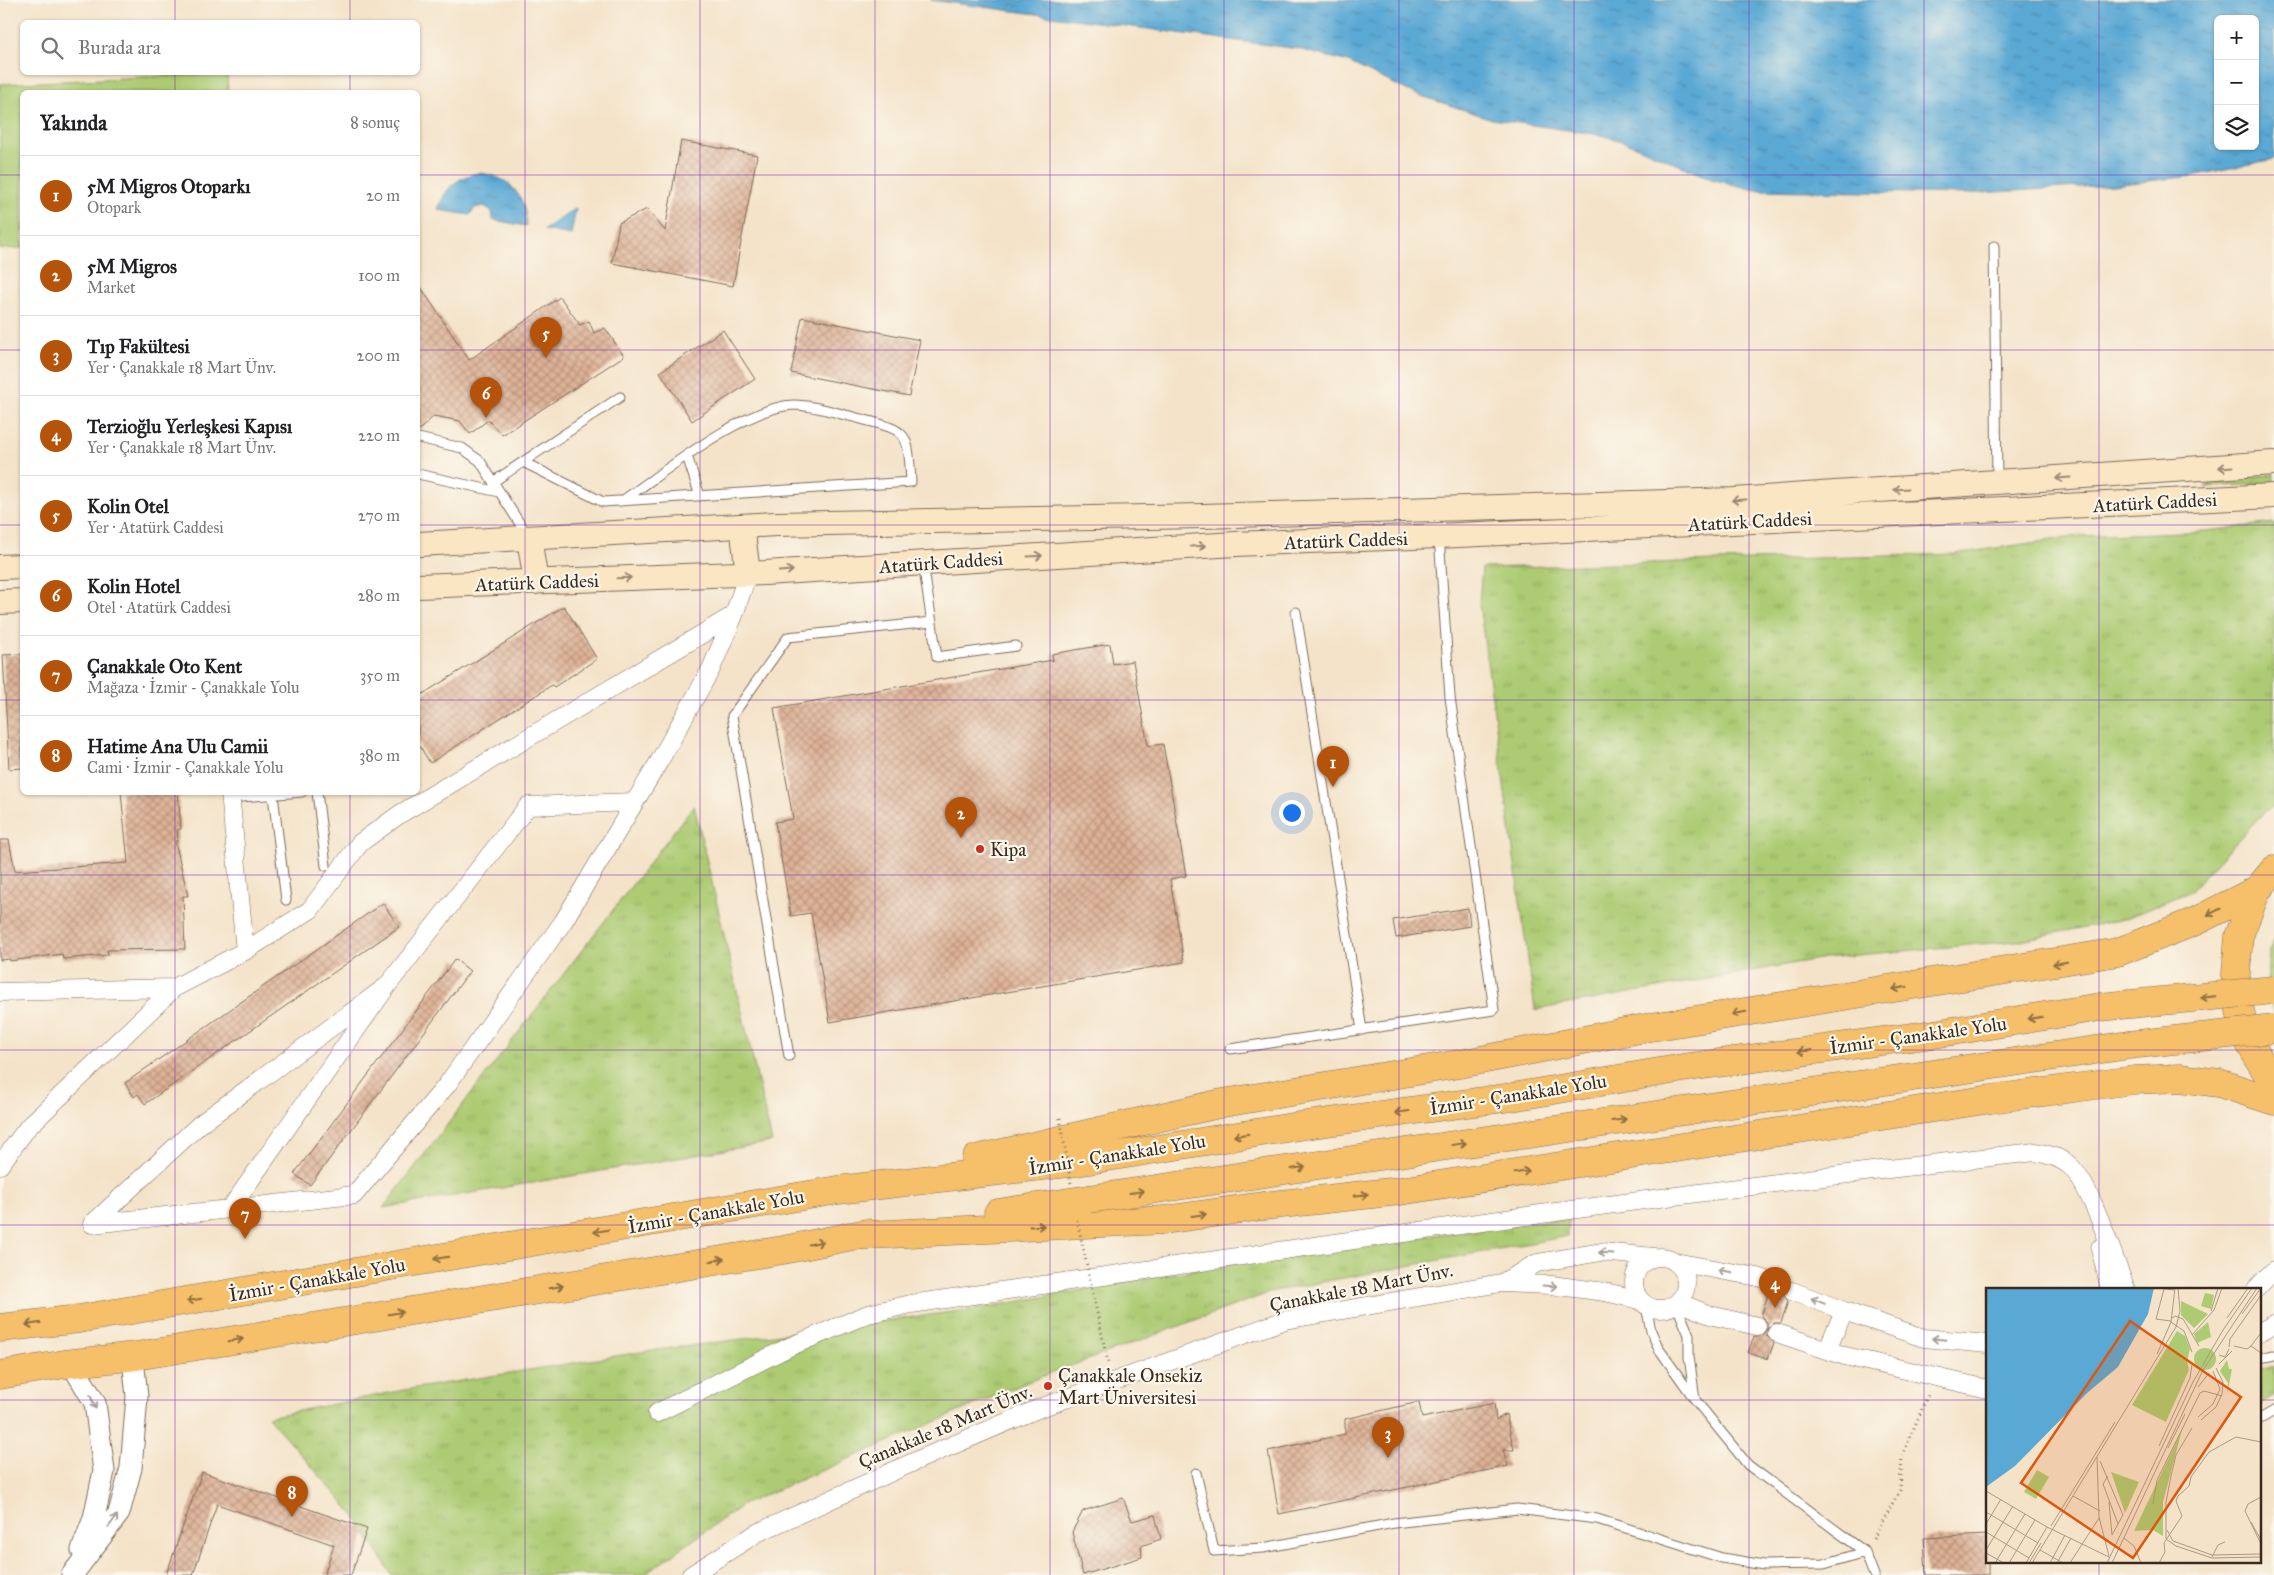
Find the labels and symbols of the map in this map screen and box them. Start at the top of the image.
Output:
pin: 5 [530,317,562,358]
pin: 6 [470,377,502,418]
one-way arrow [2218,463,2234,472]
one-way arrow [2056,473,2072,483]
one-way arrow [1894,484,1910,493]
street label: Atatürk Caddesi [2091,488,2218,517]
one-way arrow [1731,495,1747,504]
street label: Atatürk Caddesi [1686,507,1813,536]
street label: Atatürk Caddesi [1283,527,1408,554]
one-way arrow [1189,541,1205,550]
street label: Atatürk Caddesi [877,547,1004,578]
one-way arrow [1027,551,1043,560]
one-way arrow [778,567,794,576]
street label: Atatürk Caddesi [474,569,599,596]
one-way arrow [615,573,631,583]
pin: 1 [1317,746,1349,787]
pin: 2 [945,797,977,838]
your location [1279,800,1305,826]
place label: Kipa [990,838,1027,861]
marker: Kipa [974,843,986,855]
one-way arrow [2206,907,2221,917]
one-way arrow [2052,958,2068,968]
one-way arrow [1892,983,1908,993]
one-way arrow [2200,992,2216,1002]
one-way arrow [1731,1008,1747,1018]
street label: İzmir - Çanakkale Yolu [1828,1012,2008,1059]
one-way arrow [2027,1013,2043,1023]
one-way arrow [1797,1046,1813,1056]
street label: İzmir - Çanakkale Yolu [1428,1069,1608,1120]
one-way arrow [1394,1107,1410,1117]
one-way arrow [1611,1115,1627,1125]
street label: İzmir - Çanakkale Yolu [1027,1129,1207,1180]
one-way arrow [1233,1131,1249,1141]
one-way arrow [1450,1139,1466,1149]
one-way arrow [1290,1163,1306,1173]
one-way arrow [1513,1166,1529,1176]
street label: İzmir - Çanakkale Yolu [626,1185,806,1238]
one-way arrow [1129,1186,1145,1196]
one-way arrow [1352,1190,1368,1200]
pin: 7 [229,1198,261,1239]
one-way arrow [1191,1210,1207,1220]
one-way arrow [1029,1222,1045,1231]
one-way arrow [593,1226,609,1236]
one-way arrow [807,1237,823,1247]
one-way arrow [1598,1248,1614,1258]
street label: İzmir - Çanakkale Yolu [227,1253,407,1306]
one-way arrow [433,1253,449,1263]
one-way arrow [708,1255,724,1265]
street label: Çanakkale 18 Mart Ünv. [1267,1258,1455,1317]
one-way arrow [1718,1266,1734,1276]
pin: 4 [1759,1267,1791,1308]
one-way arrow [548,1281,564,1291]
one-way arrow [1542,1281,1558,1290]
inset map [1986,1288,2262,1562]
one-way arrow [186,1295,202,1305]
one-way arrow [1811,1296,1826,1305]
one-way arrow [388,1308,404,1318]
one-way arrow [26,1319,42,1329]
one-way arrow [227,1334,243,1344]
one-way arrow [1931,1335,1947,1344]
place label: Çanakkale Onsekiz Mart Üniversitesi [1058,1364,1203,1409]
street label: Çanakkale 18 Mart Ünv. [855,1379,1035,1473]
marker: Çanakkale Onsekiz Mart Üniversitesi [1042,1380,1054,1392]
one-way arrow [89,1394,98,1409]
pin: 3 [1372,1417,1404,1458]
pin: 8 [276,1476,308,1517]
one-way arrow [107,1515,118,1528]

